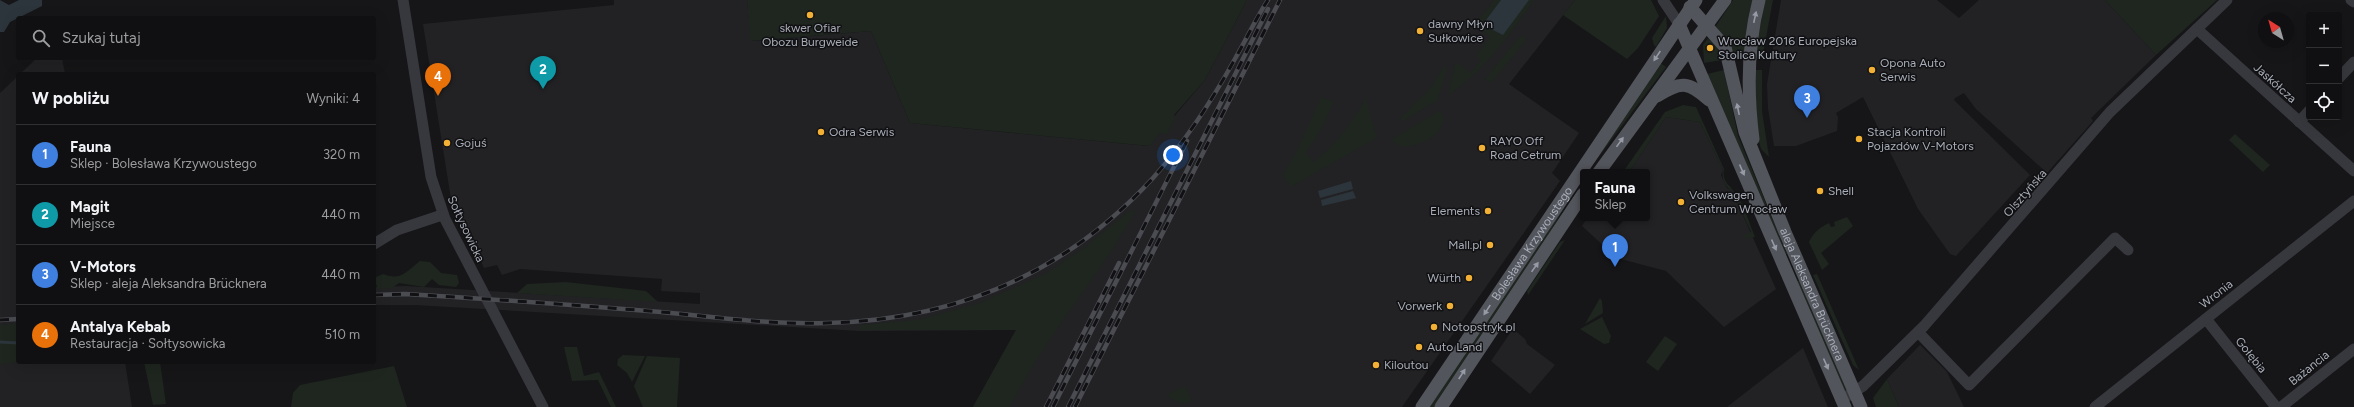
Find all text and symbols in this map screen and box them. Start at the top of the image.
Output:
marker: skwer Ofiar Obozu Burgweide [805,10,815,20]
one-way arrow [1752,11,1758,24]
north arrow [2258,12,2294,48]
map controls [2306,12,2342,120]
button: + [2306,12,2342,48]
search box [16,16,376,60]
place label: dawny Młyn Sułkowice [1428,17,1493,45]
place label: skwer Ofiar Obozu Burgweide [762,21,859,49]
marker: dawny Młyn Sułkowice [1415,26,1425,36]
icon: search [30,27,52,49]
text: Szukaj tutaj [62,29,141,47]
place label: Wrocław 2016 Europejska Stolica Kultury [1718,34,1857,62]
marker: Wrocław 2016 Europejska Stolica Kultury [1705,43,1715,53]
button: − [2306,48,2342,84]
one-way arrow [1653,51,1661,61]
pin: 2 [530,56,556,89]
place label: Opona Auto Serwis [1880,56,1945,84]
street label: Jaskółcza [2251,60,2299,106]
pin: 4 [425,63,451,96]
marker: Opona Auto Serwis [1867,65,1877,75]
button: locate [2306,84,2342,120]
pin: 3 [1794,85,1820,118]
text: W pobliżu [32,88,109,108]
text: Wyniki: 4 [307,91,360,106]
one-way arrow [1734,103,1740,115]
place label: Odra Serwis [829,125,895,139]
place label: Stacja Kontroli Pojazdów V-Motors [1867,125,1974,153]
marker: Odra Serwis [816,127,826,137]
place label: RAYO Off Road Cetrum [1490,134,1561,162]
marker: Stacja Kontroli Pojazdów V-Motors [1854,134,1864,144]
place label: Gojuś [455,136,487,150]
one-way arrow [1616,137,1624,148]
text: Fauna [70,138,111,156]
marker: Gojuś [442,138,452,148]
marker: RAYO Off Road Cetrum [1477,143,1487,153]
your location [1163,145,1183,165]
text: 1 [42,147,48,162]
text: 320 m [323,147,360,162]
text: Sklep · Bolesława Krzywoustego [70,156,257,171]
one-way arrow [1739,165,1745,177]
street label: Olsztyńska [2001,166,2049,220]
popup [1580,169,1650,221]
text: Fauna [1594,179,1636,197]
street label: Bolesława Krzywoustego [1489,184,1575,303]
place label: Shell [1828,184,1854,198]
marker: Shell [1815,186,1825,196]
place label: Volkswagen Centrum Wrocław [1689,188,1788,216]
street label: Sołtysowicka [445,194,487,264]
text: Sklep [1594,197,1626,212]
marker: Volkswagen Centrum Wrocław [1676,197,1686,207]
text: Magit [70,198,110,216]
place label: Elements [1430,204,1480,218]
marker: Elements [1483,206,1493,216]
text: 2 [41,207,49,222]
text: 440 m [321,207,360,222]
text: Miejsce [70,216,115,231]
street label: aleja Aleksandra Brücknera [1777,226,1847,363]
pin: 1 [1602,234,1628,267]
place label: Mall.pl [1448,238,1482,252]
marker: Mall.pl [1485,240,1495,250]
one-way arrow [1772,240,1778,252]
text: V-Motors [70,258,136,276]
one-way arrow [1531,262,1539,272]
text: 3 [41,267,49,282]
text: 440 m [321,267,360,282]
place label: Würth [1428,271,1461,285]
marker: Würth [1464,273,1474,283]
text: Sklep · aleja Aleksandra Brücknera [70,276,267,291]
street label: Wronia [2197,277,2235,311]
place label: Vorwerk [1397,299,1442,313]
marker: Vorwerk [1445,301,1455,311]
one-way arrow [1483,305,1491,315]
text: Antalya Kebab [70,318,171,336]
place label: Notopstryk.pl [1442,320,1515,334]
marker: Notopstryk.pl [1429,322,1439,332]
text: 4 [41,327,49,342]
text: 510 m [325,327,360,342]
street label: Gołębia [2232,334,2270,376]
text: Restauracja · Sołtysowicka [70,336,225,351]
place label: Auto Land [1427,340,1482,354]
marker: Auto Land [1414,342,1424,352]
street label: Bażancia [2286,348,2332,388]
place label: Kiloutou [1384,358,1429,372]
one-way arrow [1823,359,1829,370]
marker: Kiloutou [1371,360,1381,370]
one-way arrow [1458,369,1466,380]

